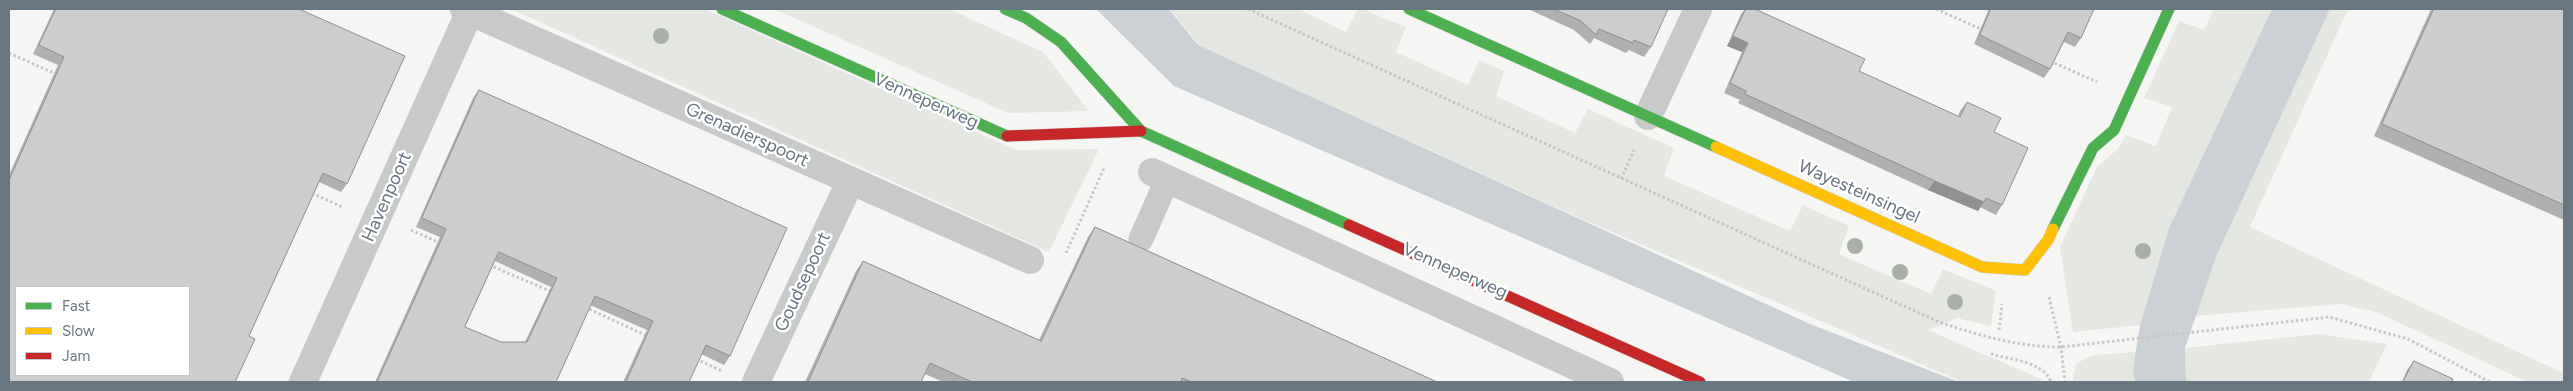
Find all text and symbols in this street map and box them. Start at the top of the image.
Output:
street label: Venneperweg [870,68,982,134]
street label: Grenadierspoort [682,98,812,172]
street label: Havenpoort [358,149,416,245]
street label: Wayesteinsingel [1795,156,1923,228]
street label: Goudsepoort [771,229,835,335]
street label: Venneperweg [1399,238,1511,304]
legend [15,286,190,376]
text: Fast [62,297,90,315]
text: Slow [62,322,95,340]
text: Jam [62,347,90,365]

